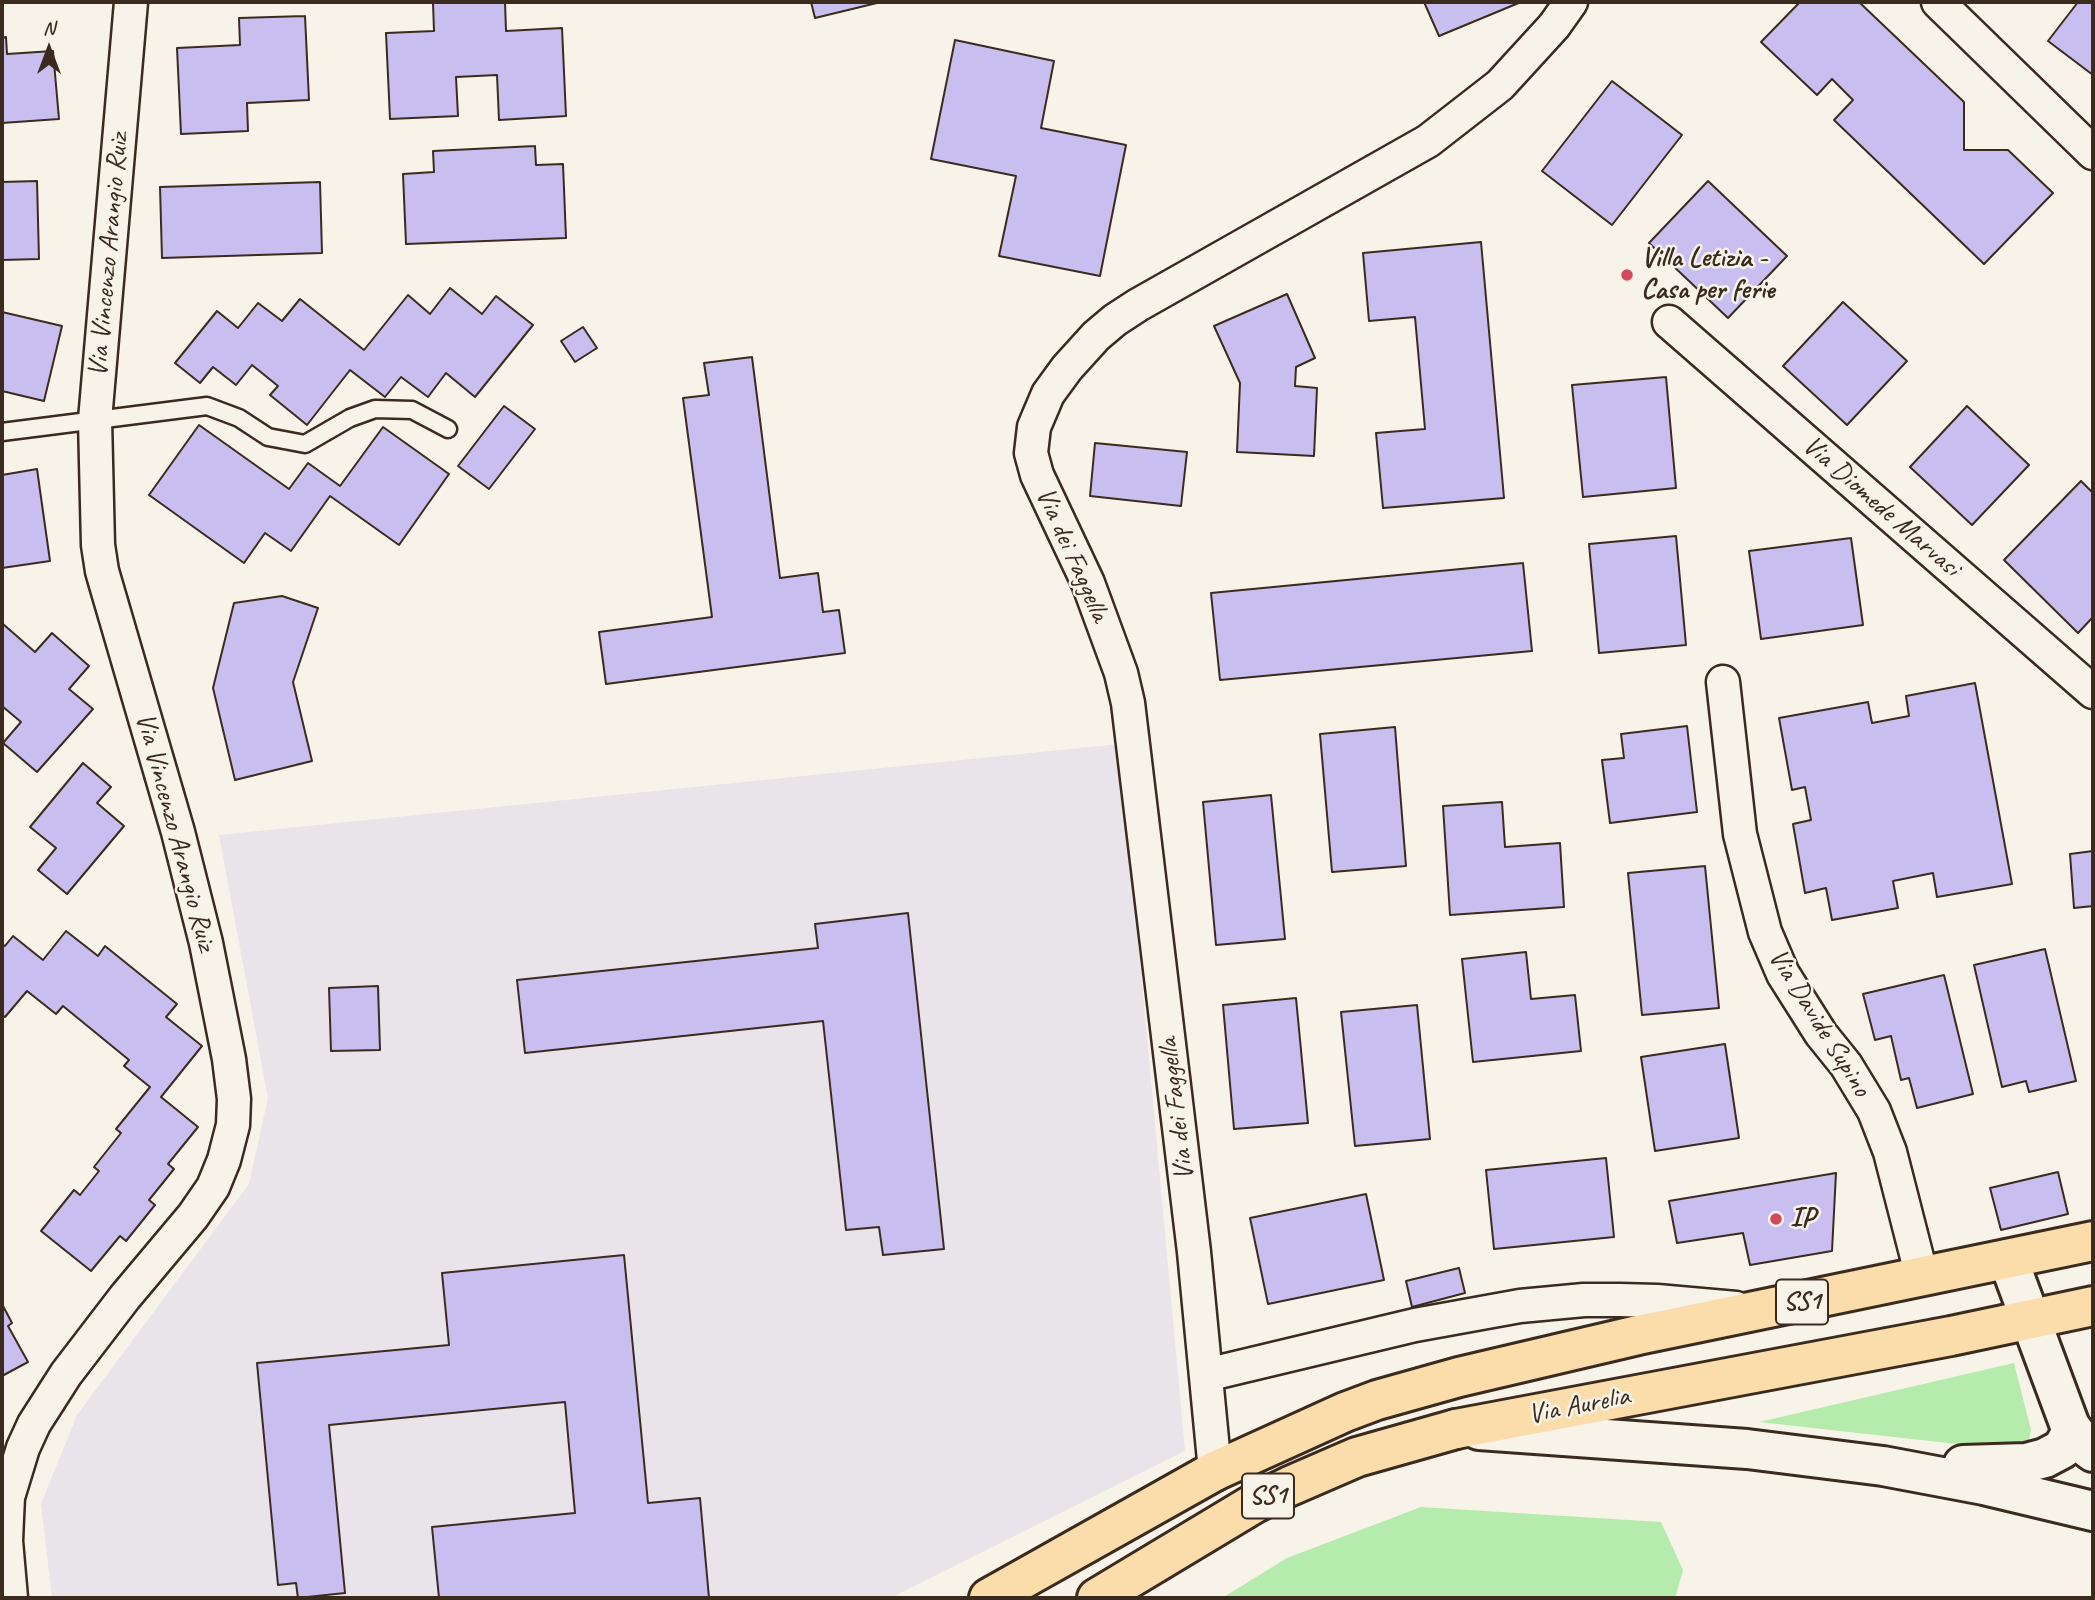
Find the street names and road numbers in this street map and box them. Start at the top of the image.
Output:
street label: Via Vincenzo Arangio Ruiz [82,132,136,378]
street label: Via Diomede Marvasi [1795,429,1967,585]
street label: Via dei Faggella [1028,483,1116,627]
street label: Via Vincenzo Arangio Ruiz [127,710,223,954]
street label: Via Davide Supino [1760,943,1878,1103]
street label: Via dei Faggella [1152,1036,1202,1182]
road number: SS1 [1776,1280,1828,1324]
street label: Via Aurelia [1525,1380,1633,1432]
road number: SS1 [1242,1474,1294,1518]

